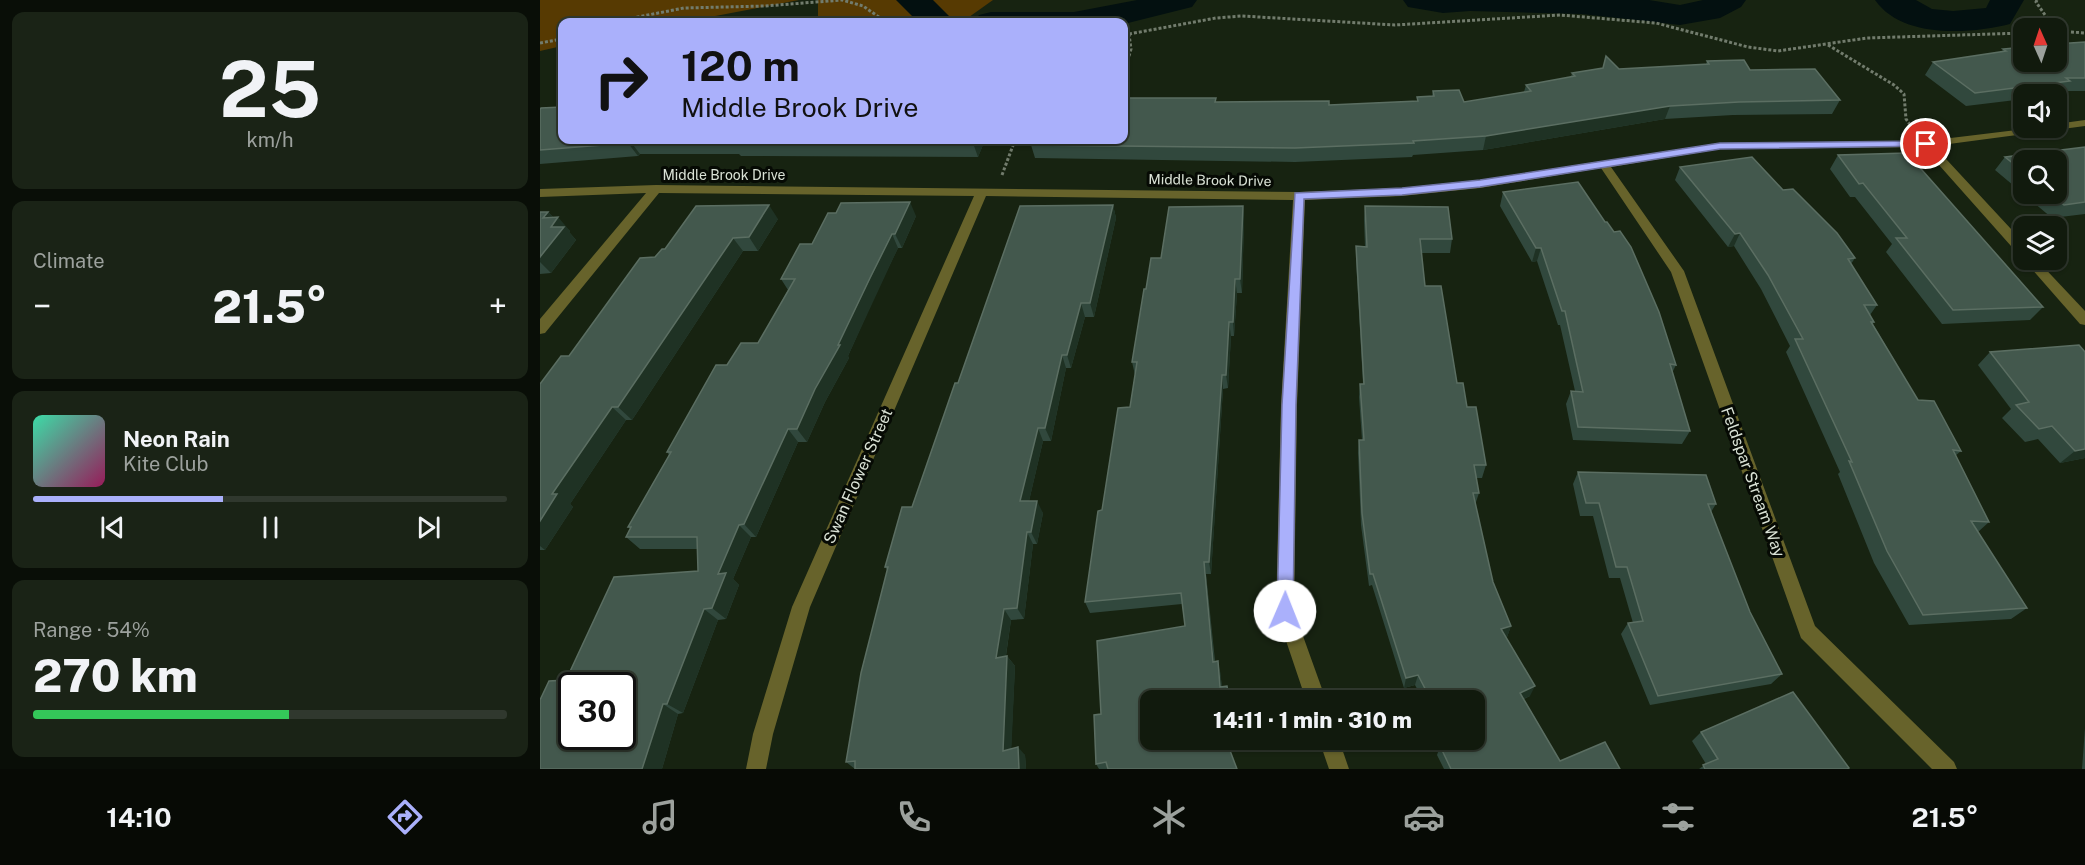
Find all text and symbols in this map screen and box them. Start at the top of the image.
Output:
north arrow [2013,18,2067,72]
map controls [2013,18,2067,270]
text: 120 m [681,41,800,90]
icon: right [582,42,660,120]
text: 25 [219,43,321,135]
button: sound [2013,84,2067,138]
text: Middle Brook Drive [681,91,918,123]
pin [1900,118,1951,169]
icon: arrive [1909,127,1942,160]
text: km/h [246,128,294,152]
button: search [2013,150,2067,204]
street label: Middle Brook Drive [662,167,786,183]
street label: Middle Brook Drive [1148,171,1272,189]
button: layers [2013,216,2067,270]
text: Climate [33,249,105,273]
text: 21.5° [213,280,327,333]
text: − [33,287,51,325]
text: + [489,287,507,325]
street label: Feldspar Stream Way [1717,404,1789,560]
street label: Swan Flower Street [820,405,896,547]
text: Neon Rain [123,426,230,452]
text: Kite Club [123,452,208,476]
icon: previous [96,511,129,544]
icon: pause [254,511,287,544]
icon: next [412,511,445,544]
position arrow [1253,579,1317,643]
text: Range · 54% [33,618,150,642]
text: 270 km [33,649,198,702]
speed limit sign: 30 [558,672,636,750]
text: 14:11 · 1 min · 310 m [1213,707,1412,733]
icon: directions [384,796,426,838]
icon: music [639,796,681,838]
icon: phone [893,796,935,838]
icon: climate [1148,796,1190,838]
icon: car [1403,796,1445,838]
icon: filters [1657,796,1699,838]
text: 14:10 [106,801,172,833]
text: 21.5° [1912,801,1979,833]

